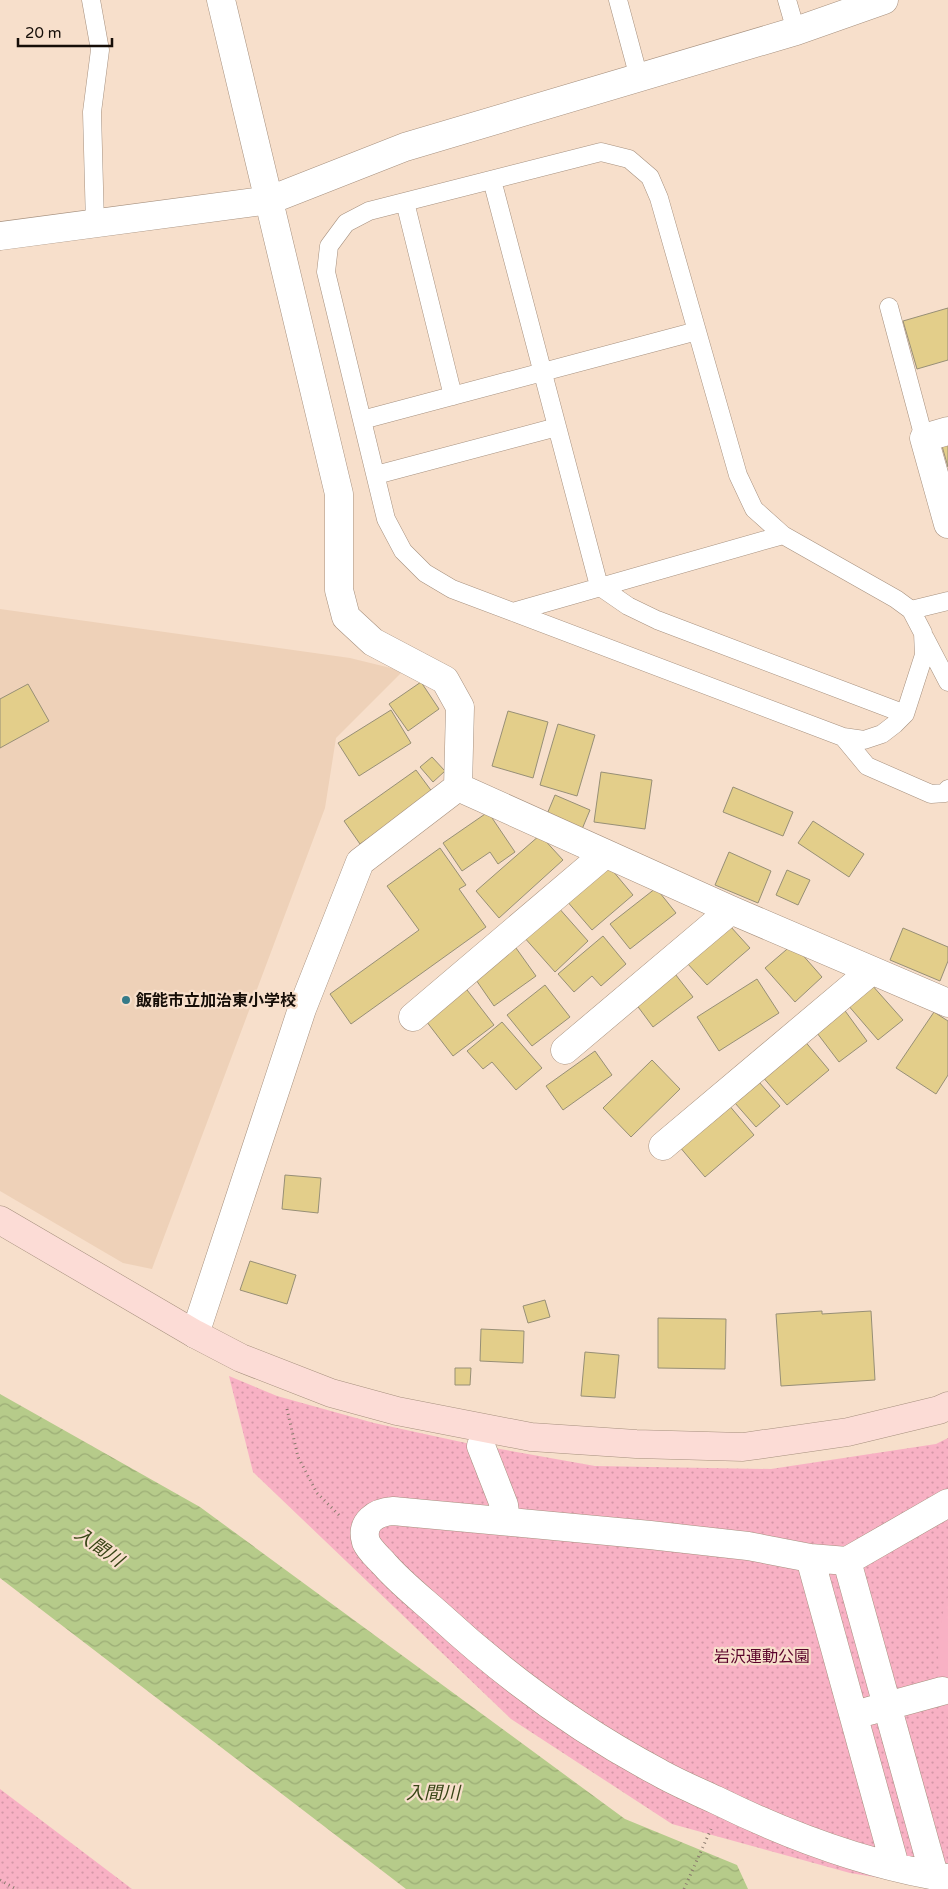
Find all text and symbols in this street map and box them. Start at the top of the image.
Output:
scale bar [18,15,111,47]
text: 20 m [25,24,62,42]
place label: 飯能市立加治東小学校 [135,991,296,1011]
marker: 飯能市立加治東小学校 [120,994,132,1006]
water label: 入間川 [71,1523,129,1573]
park label: 岩沢運動公園 [714,1647,810,1667]
water label: 入間川 [406,1782,462,1804]

